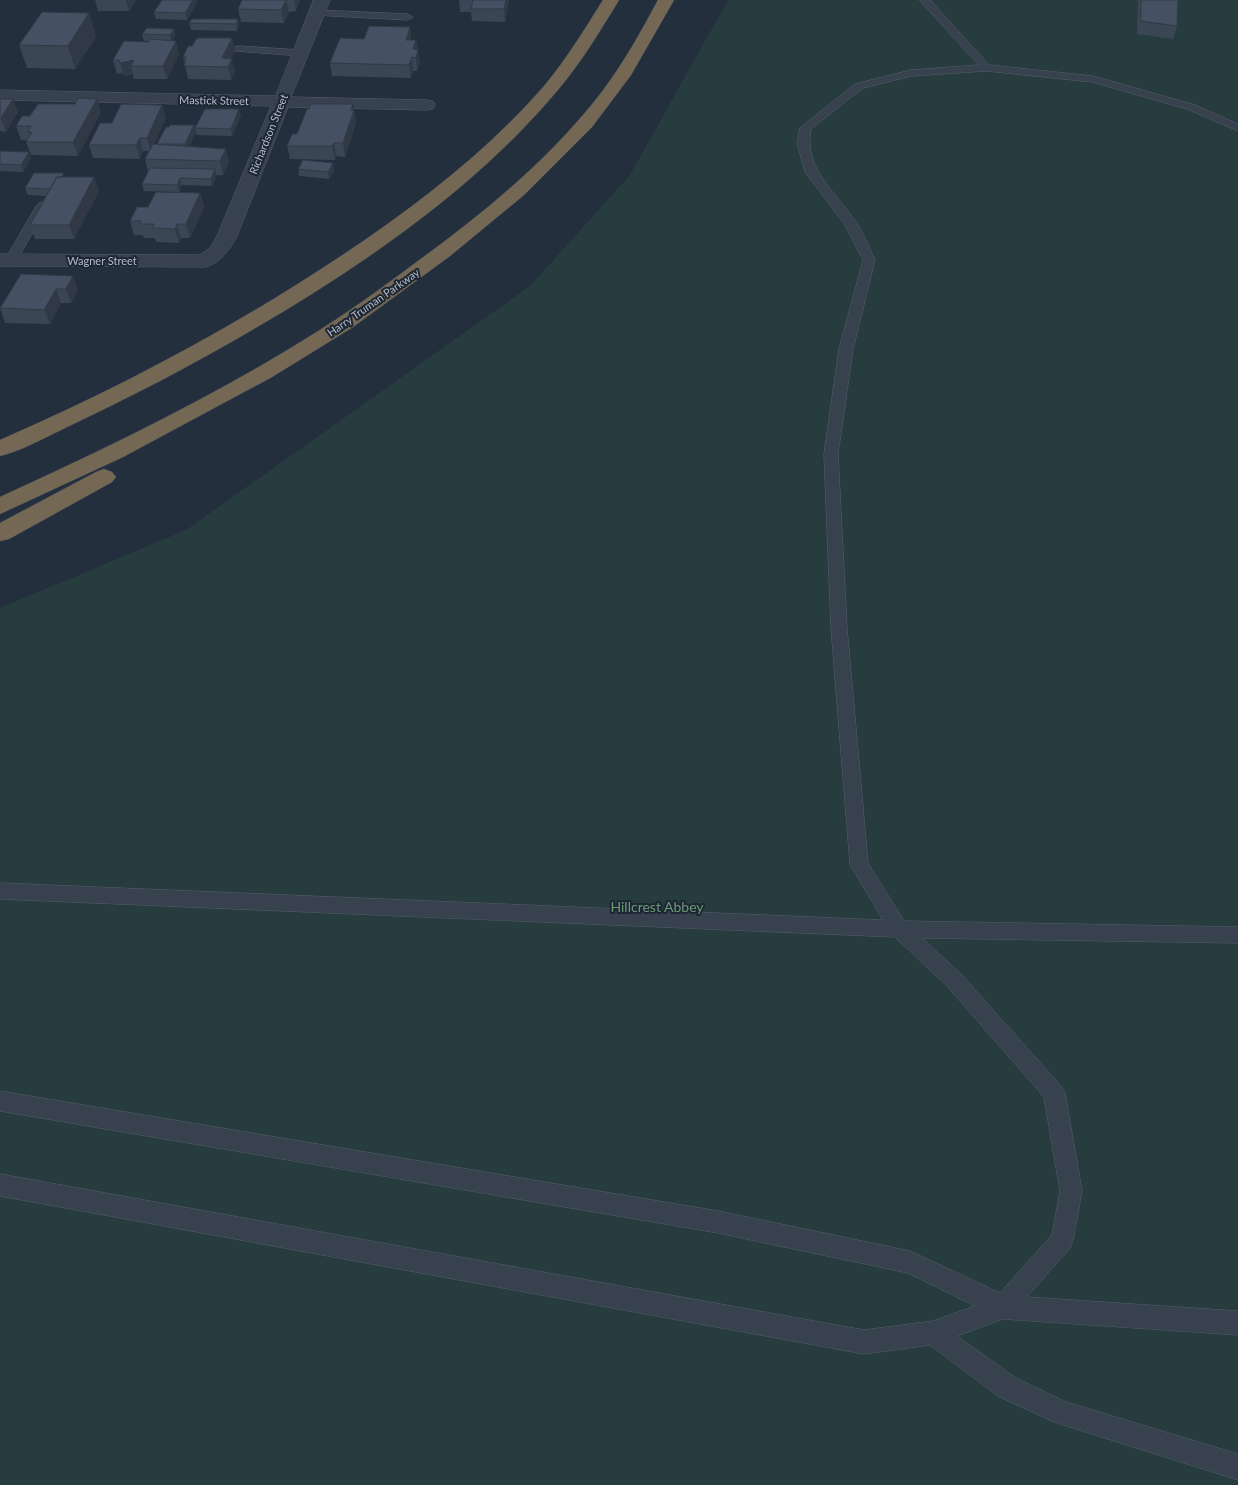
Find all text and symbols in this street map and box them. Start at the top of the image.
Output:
street label: Richardson Street [246,92,290,176]
street label: Mastick Street [179,93,249,107]
street label: Wagner Street [67,254,137,267]
street label: Harry Truman Parkway [324,265,422,339]
park label: Hillcrest Abbey [610,898,704,915]

